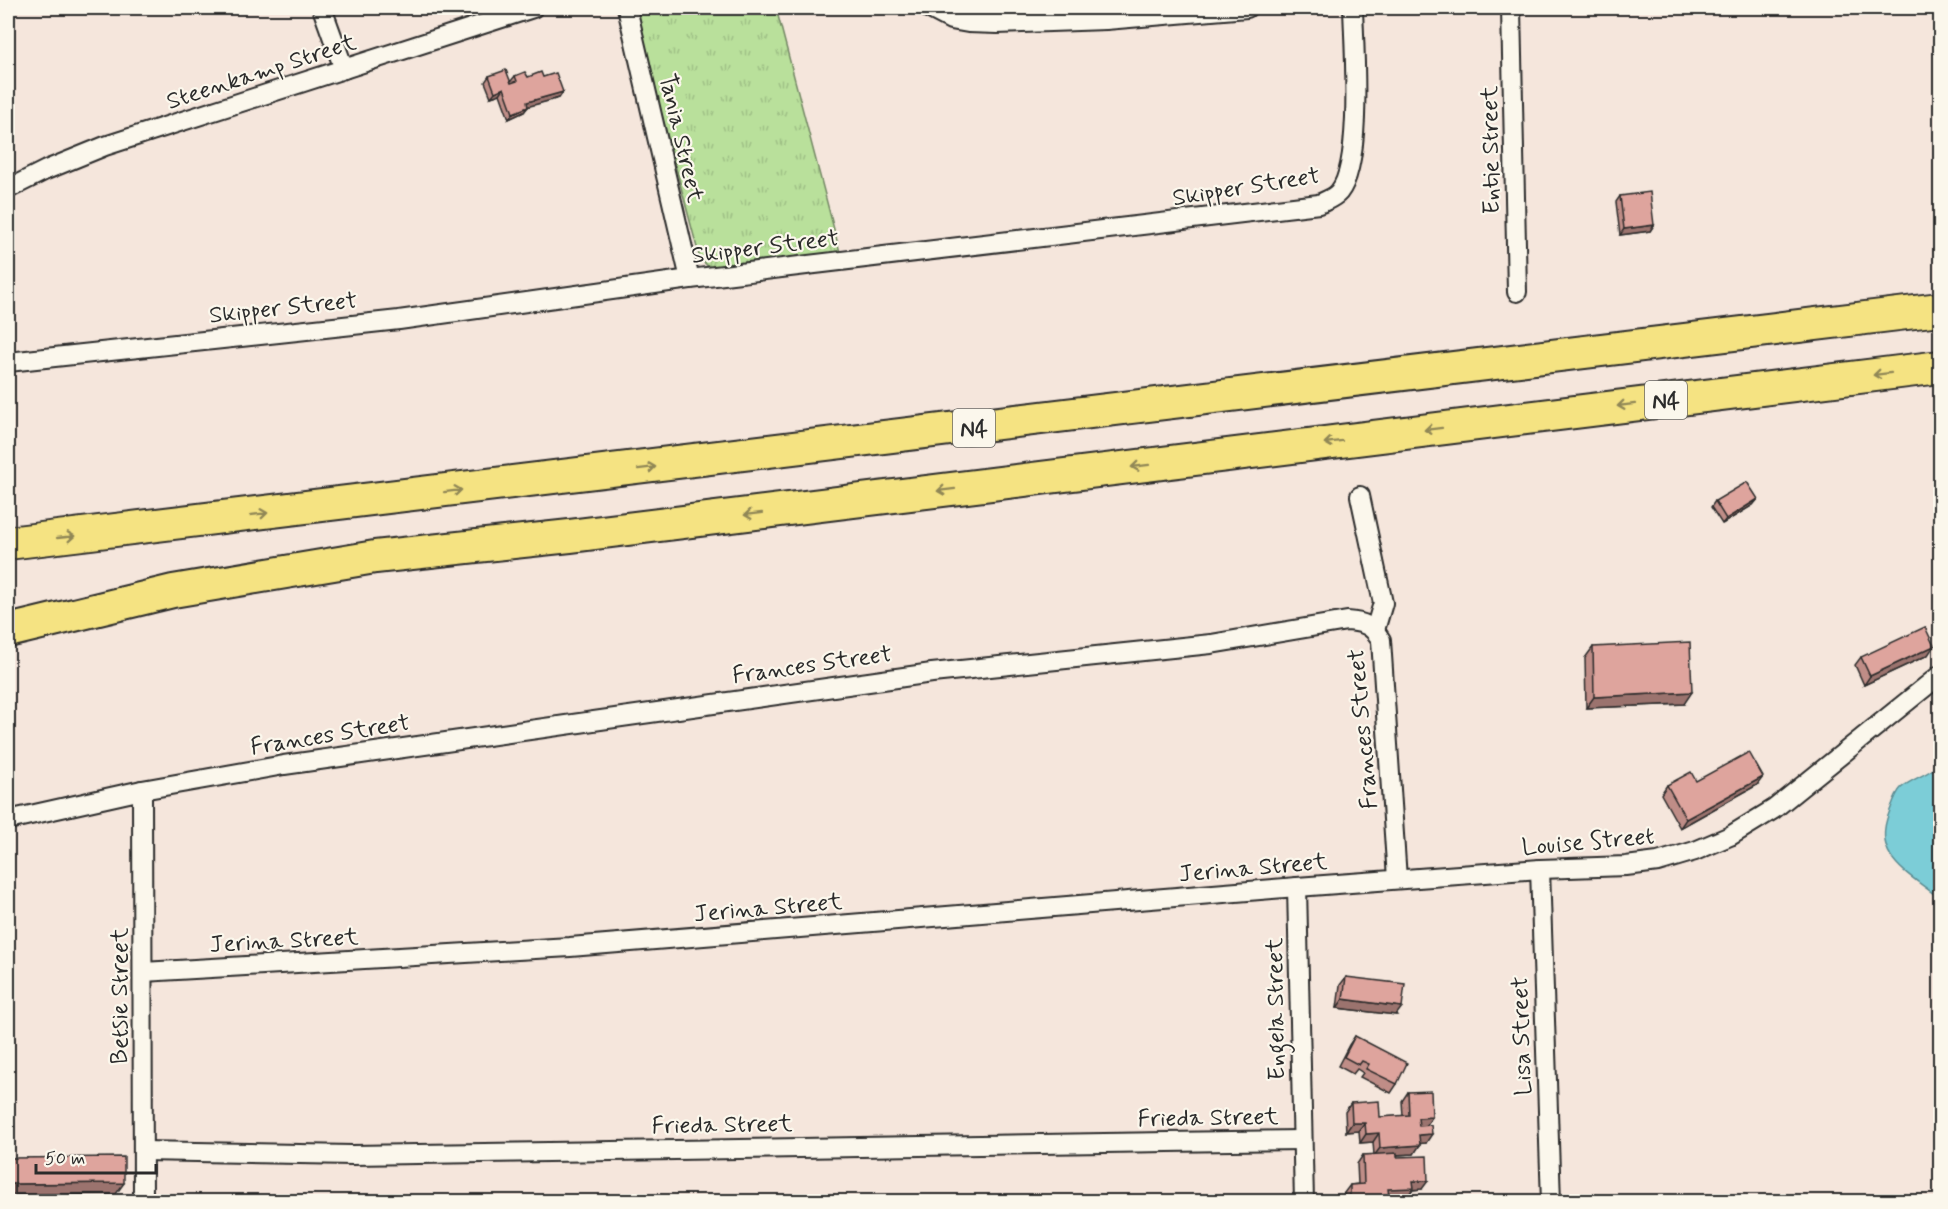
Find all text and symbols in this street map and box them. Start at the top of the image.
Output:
street label: Steenkamp Street [163,27,360,118]
street label: Tania Street [651,71,710,206]
street label: Entie Street [1475,85,1508,215]
street label: Skipper Street [1170,161,1322,214]
street label: Skipper Street [690,223,841,272]
street label: Skipper Street [208,285,359,332]
one-way arrow [1873,368,1893,379]
road number: N4 [1645,381,1687,419]
one-way arrow [1617,400,1637,411]
road number: N4 [953,409,995,447]
one-way arrow [1423,424,1443,435]
one-way arrow [1324,436,1344,447]
one-way arrow [1130,460,1150,471]
one-way arrow [636,462,656,473]
one-way arrow [937,484,957,495]
one-way arrow [442,485,462,496]
one-way arrow [249,508,269,519]
one-way arrow [743,508,763,519]
one-way arrow [55,531,75,542]
street label: Frances Street [730,639,894,692]
street label: Frances Street [1341,647,1386,810]
street label: Frances Street [248,708,412,763]
street label: Louise Street [1521,821,1656,864]
street label: Jerina Street [1178,847,1329,890]
street label: Jerina Street [693,887,844,930]
street label: Jerina Street [209,922,359,961]
street label: Betsie Street [105,928,136,1064]
street label: Engela Street [1260,937,1296,1081]
street label: Lisa Street [1505,976,1540,1096]
street label: Frieda Street [1137,1102,1279,1135]
street label: Frieda Street [651,1109,793,1142]
scale bar [36,1137,156,1175]
text: 50 m [45,1147,85,1171]

